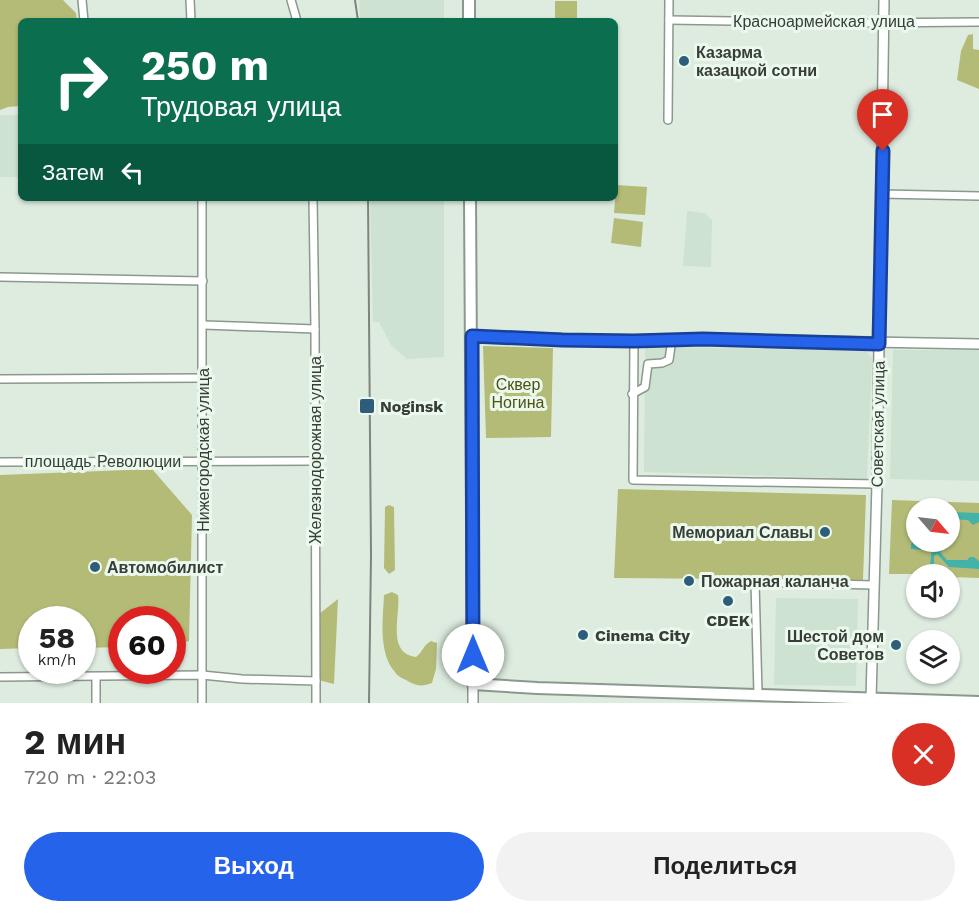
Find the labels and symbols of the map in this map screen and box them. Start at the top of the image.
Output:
street label: Красноармейская улица [733,12,915,31]
place label: Казарма казацкой сотни [696,43,817,80]
marker: Казарма казацкой сотни [677,54,691,68]
pin [857,89,908,151]
street label: Железнодорожная улица [306,356,325,544]
street label: Советская улица [867,360,889,487]
street label: Нижегородская улица [194,368,213,532]
park label: Сквер Ногина [492,375,545,412]
marker: Noginsk [358,397,376,415]
place label: Noginsk [380,397,443,416]
street label: площадь Революции [25,452,181,471]
north arrow [906,498,960,552]
place label: Мемориал Славы [672,523,813,542]
marker: Мемориал Славы [818,525,832,539]
place label: Автомобилист [107,558,223,577]
marker: Автомобилист [88,560,102,574]
place label: Пожарная каланча [701,572,849,591]
marker: Пожарная каланча [682,574,696,588]
marker: CDEK [721,594,735,608]
speed limit sign: 60 [108,606,186,684]
place label: CDEK [706,611,750,630]
position arrow [441,623,505,687]
place label: Cinema City [595,626,691,645]
place label: Шестой дом Советов [787,627,884,664]
marker: Cinema City [576,628,590,642]
marker: Шестой дом Советов [889,638,903,652]

